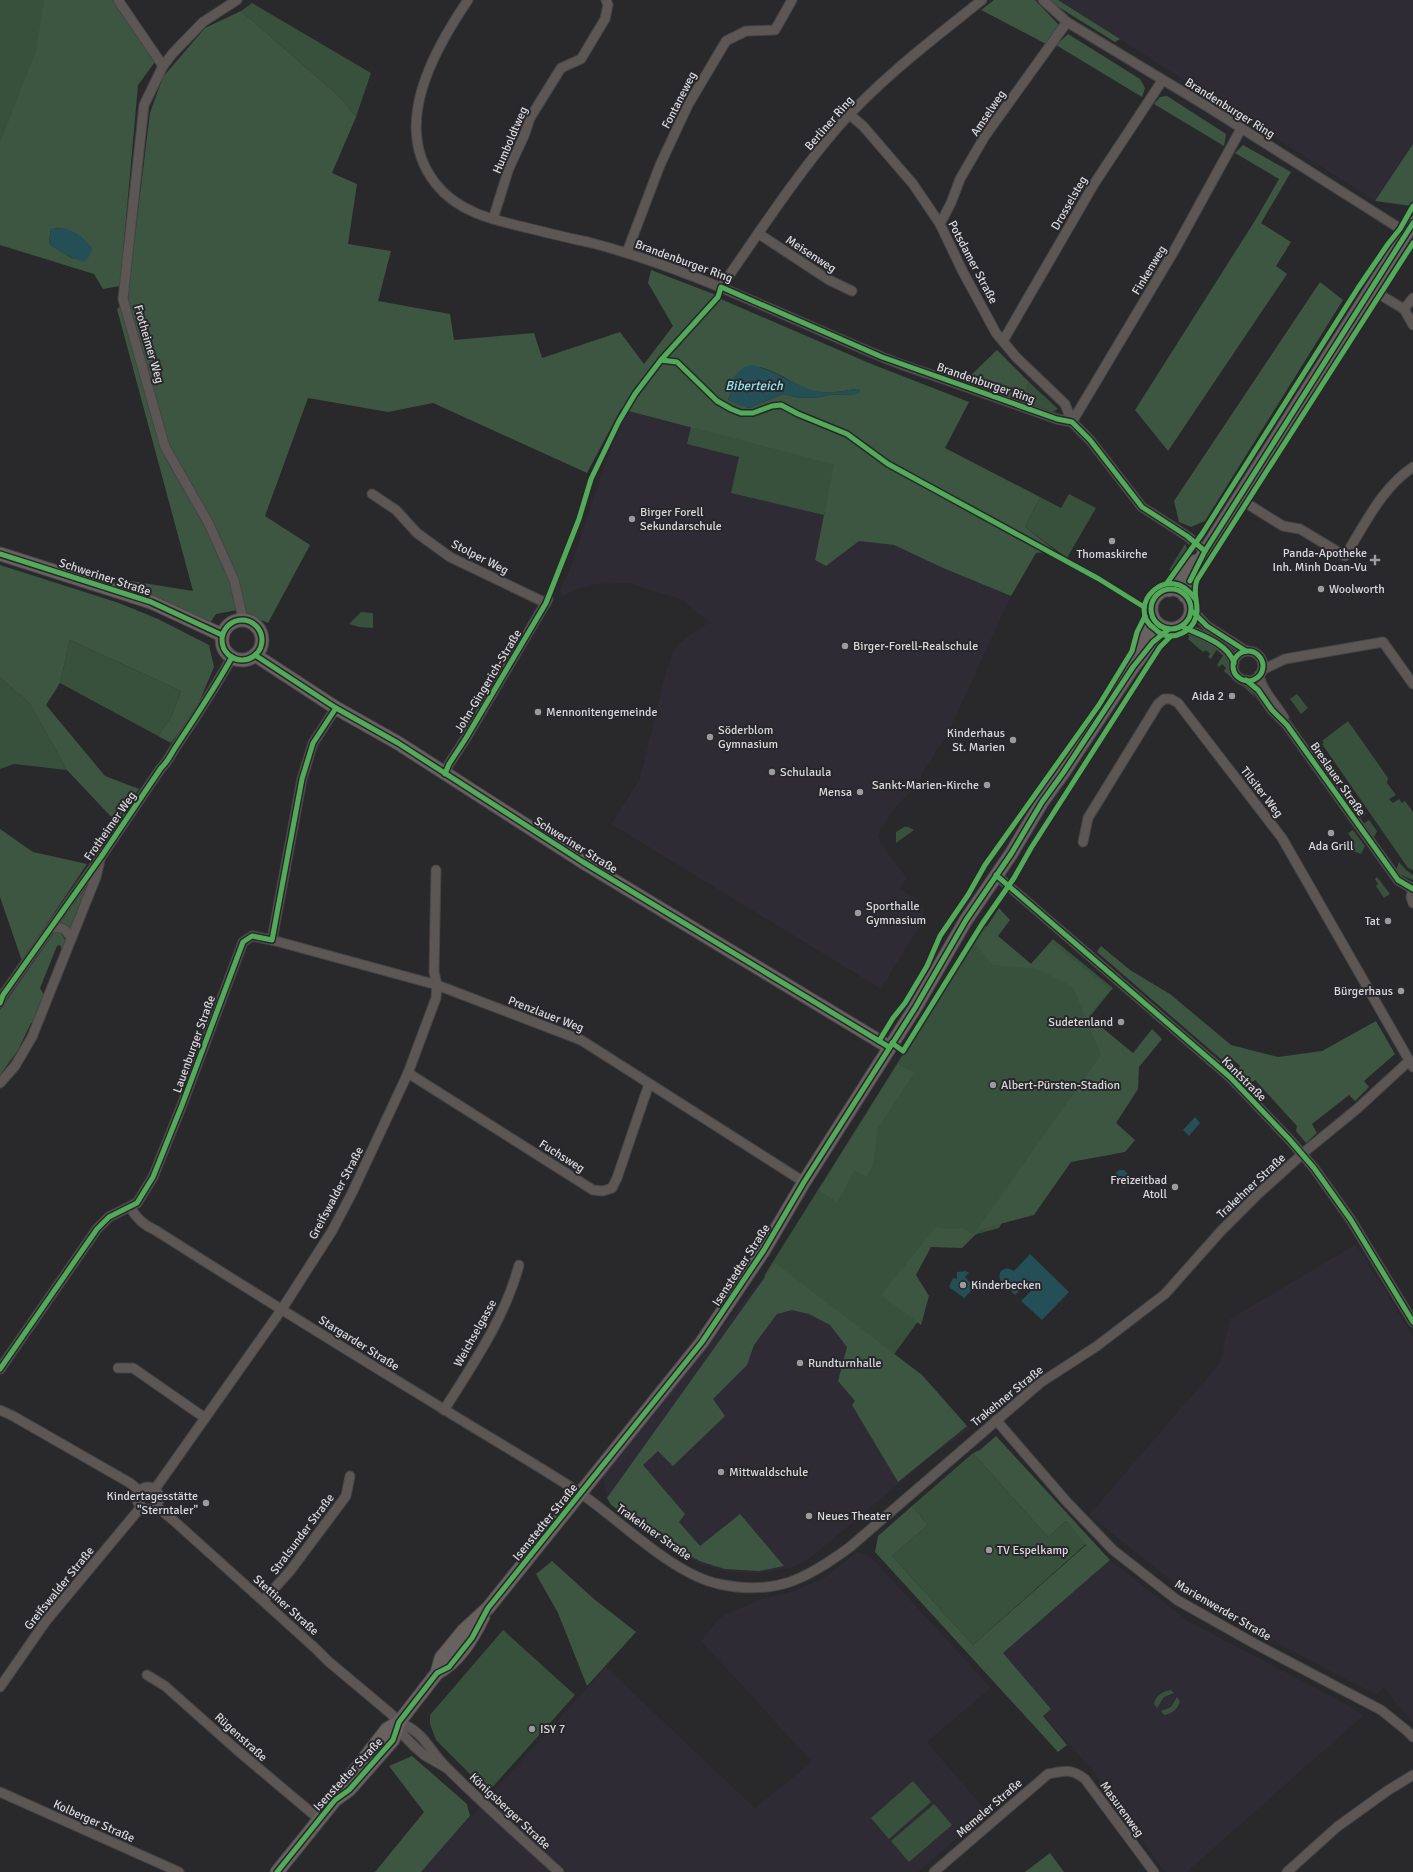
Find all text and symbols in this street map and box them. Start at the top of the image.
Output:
street label: Fontaneweg [659,69,700,131]
street label: Brandenburger Ring [1182,75,1277,142]
street label: Amselweg [968,87,1009,139]
street label: Berliner Ring [802,93,857,154]
street label: Humboldtweg [490,104,531,176]
street label: Drosselsteg [1048,174,1091,233]
street label: Potsdamer Straße [944,218,1001,306]
street label: Meisenweg [783,232,839,276]
street label: Brandenburger Ring [633,237,735,286]
street label: Finkenweg [1129,243,1170,298]
street label: Frotheimer Weg [130,303,167,385]
street label: Brandenburger Ring [935,360,1037,407]
water label: Biberteich [725,378,784,394]
place label: Birger Forell Sekundarschule [640,505,722,534]
marker: Birger Forell Sekundarschule [627,514,637,524]
marker: Thomaskirche [1107,536,1117,546]
street label: Stolper Weg [449,537,511,578]
place label: Panda-Apotheke Inh. Minh Doan-Vu [1272,546,1367,575]
place label: Thomaskirche [1076,547,1148,562]
marker: Panda-Apotheke Inh. Minh Doan-Vu [1370,555,1380,565]
street label: Schweriner Straße [57,556,153,599]
place label: Woolworth [1329,582,1385,597]
marker: Woolworth [1316,584,1326,594]
street label: John-Gingerich-Straße [452,627,525,736]
place label: Birger-Forell-Realschule [853,639,978,654]
marker: Birger-Forell-Realschule [840,641,850,651]
place label: Aida 2 [1192,689,1224,704]
marker: Aida 2 [1227,691,1237,701]
place label: Mennonitengemeinde [546,705,658,720]
marker: Mennonitengemeinde [533,707,543,717]
place label: Söderblom Gymnasium [718,723,778,752]
place label: Kinderhaus St. Marien [947,726,1005,755]
marker: Söderblom Gymnasium [705,732,715,742]
marker: Kinderhaus St. Marien [1008,735,1018,745]
street label: Breslauer Straße [1307,740,1369,819]
street label: Tilsiter Weg [1237,764,1286,821]
place label: Schulaula [780,765,831,780]
marker: Schulaula [767,767,777,777]
place label: Sankt-Marien-Kirche [872,778,979,793]
marker: Sankt-Marien-Kirche [982,780,992,790]
place label: Mensa [818,785,852,800]
marker: Mensa [855,787,865,797]
street label: Frotheimer Weg [81,789,140,864]
street label: Schweriner Straße [531,814,620,877]
marker: Ada Grill [1326,828,1336,838]
place label: Ada Grill [1309,839,1354,854]
place label: Sporthalle Gymnasium [866,899,926,928]
marker: Sporthalle Gymnasium [853,908,863,918]
place label: Tat [1365,914,1380,929]
marker: Tat [1383,916,1393,926]
place label: Bürgerhaus [1334,984,1393,999]
marker: Bürgerhaus [1396,986,1406,996]
street label: Lauenburger Straße [170,993,219,1095]
street label: Prenzlauer Weg [506,993,586,1036]
place label: Sudetenland [1048,1015,1113,1030]
marker: Sudetenland [1116,1017,1126,1027]
street label: Kantstraße [1218,1054,1269,1105]
place label: Albert-Pürsten-Stadion [1001,1078,1120,1093]
marker: Albert-Pürsten-Stadion [988,1080,998,1090]
street label: Fuchsweg [536,1137,587,1176]
street label: Greifswalder Straße [306,1144,367,1242]
street label: Trakehner Straße [1214,1151,1289,1222]
place label: Freizeitbad Atoll [1110,1173,1167,1202]
marker: Freizeitbad Atoll [1170,1182,1180,1192]
street label: Isenstedter Straße [709,1221,774,1309]
place label: Kinderbecken [971,1278,1041,1293]
marker: Kinderbecken [958,1280,968,1290]
street label: Weichselgasse [451,1297,500,1370]
street label: Stargarder Straße [316,1313,402,1374]
place label: Rundturnhalle [808,1356,882,1371]
marker: Rundturnhalle [795,1358,805,1368]
street label: Trakehner Straße [968,1363,1046,1430]
place label: Mittwaldschule [729,1465,808,1480]
marker: Mittwaldschule [716,1467,726,1477]
street label: Isenstedter Straße [510,1481,581,1564]
place label: Kindertagesstätte "Sterntaler" [106,1489,198,1518]
street label: Stralsunder Straße [267,1491,338,1578]
marker: Kindertagesstätte "Sterntaler" [201,1498,211,1508]
street label: Trakehner Straße [613,1501,694,1564]
place label: Neues Theater [817,1509,891,1524]
marker: Neues Theater [804,1511,814,1521]
place label: TV Espelkamp [997,1543,1068,1558]
street label: Greifswalder Straße [21,1544,98,1633]
marker: TV Espelkamp [984,1545,994,1555]
street label: Stettiner Straße [250,1572,322,1639]
street label: Marienwerder Straße [1172,1577,1274,1644]
street label: Rügenstraße [211,1710,270,1765]
place label: ISY 7 [540,1722,565,1737]
marker: ISY 7 [527,1724,537,1734]
street label: Isenstedter Straße [310,1734,386,1814]
street label: Königsberger Straße [466,1770,553,1853]
street label: Memeler Straße [953,1776,1025,1841]
street label: Masurenweg [1096,1779,1147,1840]
street label: Kolberger Straße [51,1797,137,1846]

